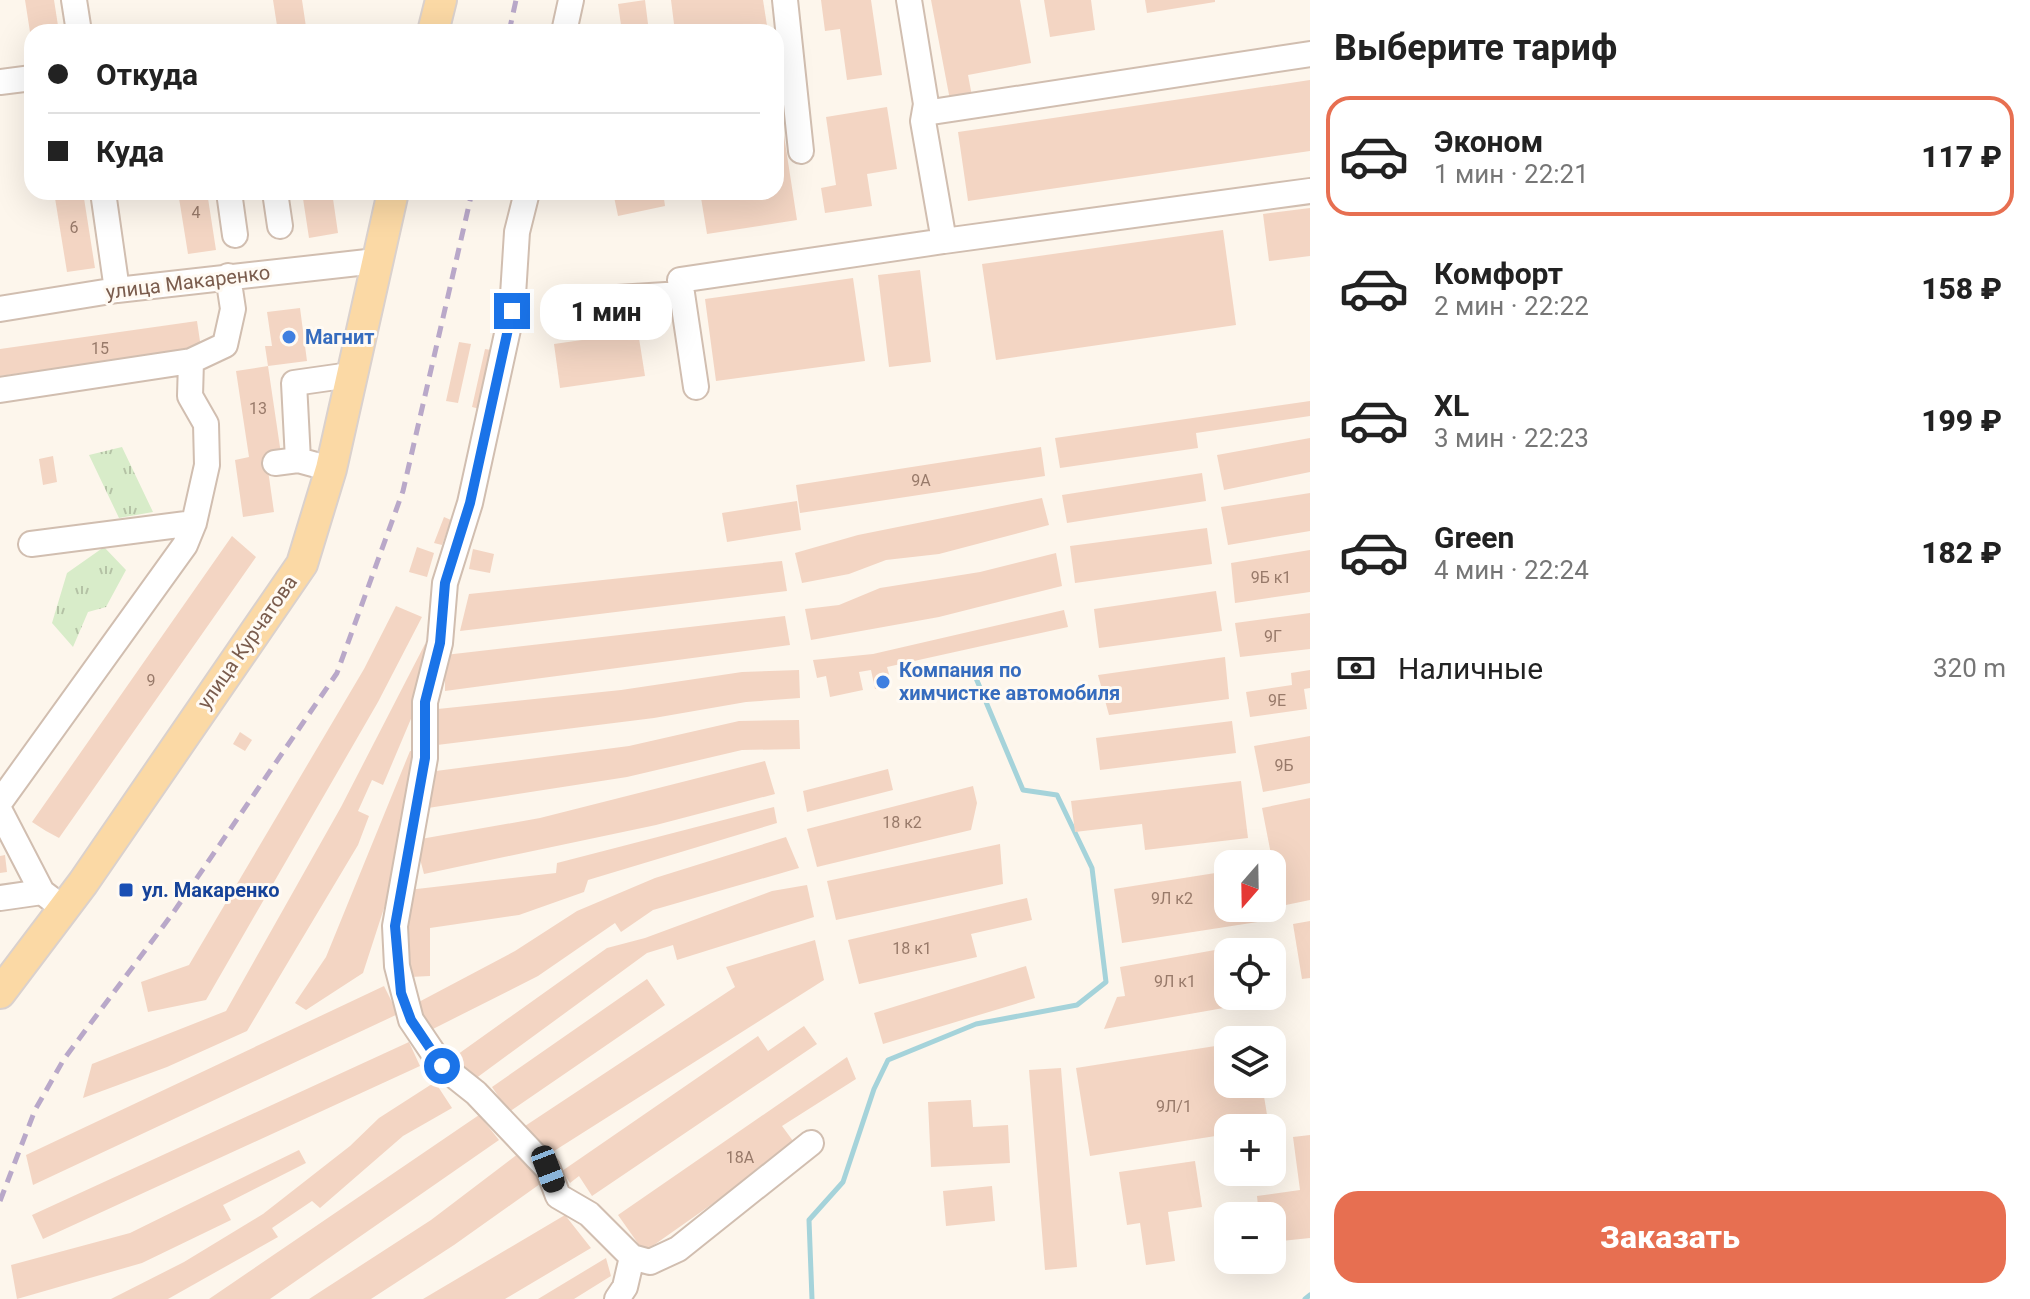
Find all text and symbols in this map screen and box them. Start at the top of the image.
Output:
text: Выберите тариф [1334,27,1617,69]
text: Откуда [96,57,198,92]
icon: car [1338,120,1410,192]
text: Эконом [1434,124,1543,159]
text: Куда [96,134,164,169]
text: 117 ₽ [1921,139,2002,174]
text: 1 мин · 22:21 [1434,159,1589,189]
house number: 4 [192,203,201,222]
house number: 6 [70,218,79,237]
icon: car [1338,252,1410,324]
text: Комфорт [1434,256,1563,291]
street label: улица Макаренко [105,260,271,304]
text: 158 ₽ [1921,271,2002,306]
callout: 1 мин [540,283,672,339]
text: 2 мин · 22:22 [1434,291,1589,321]
route end [494,293,530,329]
text: 1 мин [571,297,641,327]
place label: Магнит [305,325,374,349]
marker: Магнит [280,328,298,346]
house number: 15 [91,339,109,358]
icon: car [1338,384,1410,456]
text: XL [1434,388,1469,423]
house number: 13 [249,399,267,418]
text: 199 ₽ [1921,403,2002,438]
text: 3 мин · 22:23 [1434,423,1589,453]
house number: 9А [911,471,931,490]
icon: car [1338,516,1410,588]
text: Green [1434,520,1514,555]
text: 182 ₽ [1921,535,2002,570]
text: 4 мин · 22:24 [1434,555,1589,585]
house number: 9Б к1 [1251,568,1291,587]
street label: улица Курчатова [192,571,302,713]
house number: 9Г [1264,627,1282,646]
icon: cash [1334,646,1378,690]
text: Наличные [1398,651,1543,686]
text: 320 m [1933,653,2006,683]
place label: Компания по химчистке автомобиля [899,658,1120,705]
house number: 9 [147,671,156,690]
marker: Компания по химчистке автомобиля [874,673,892,691]
house number: 9Е [1268,691,1286,710]
house number: 9Б [1274,756,1294,775]
house number: 18 к2 [882,813,922,832]
north arrow [1214,850,1286,922]
map controls [1214,850,1286,1274]
place label: ул. Макаренко [142,878,279,902]
marker: ул. Макаренко [117,881,135,899]
house number: 9Л к2 [1151,889,1193,908]
button: locate [1214,938,1286,1010]
house number: 18 к1 [892,939,932,958]
house number: 9Л к1 [1154,972,1196,991]
button: layers [1214,1026,1286,1098]
route start [424,1048,460,1084]
house number: 9Л/1 [1156,1097,1192,1116]
button: + [1214,1114,1286,1186]
car [528,1142,568,1196]
house number: 18А [726,1148,755,1167]
button: Заказать [1334,1191,2006,1283]
button: − [1214,1202,1286,1274]

